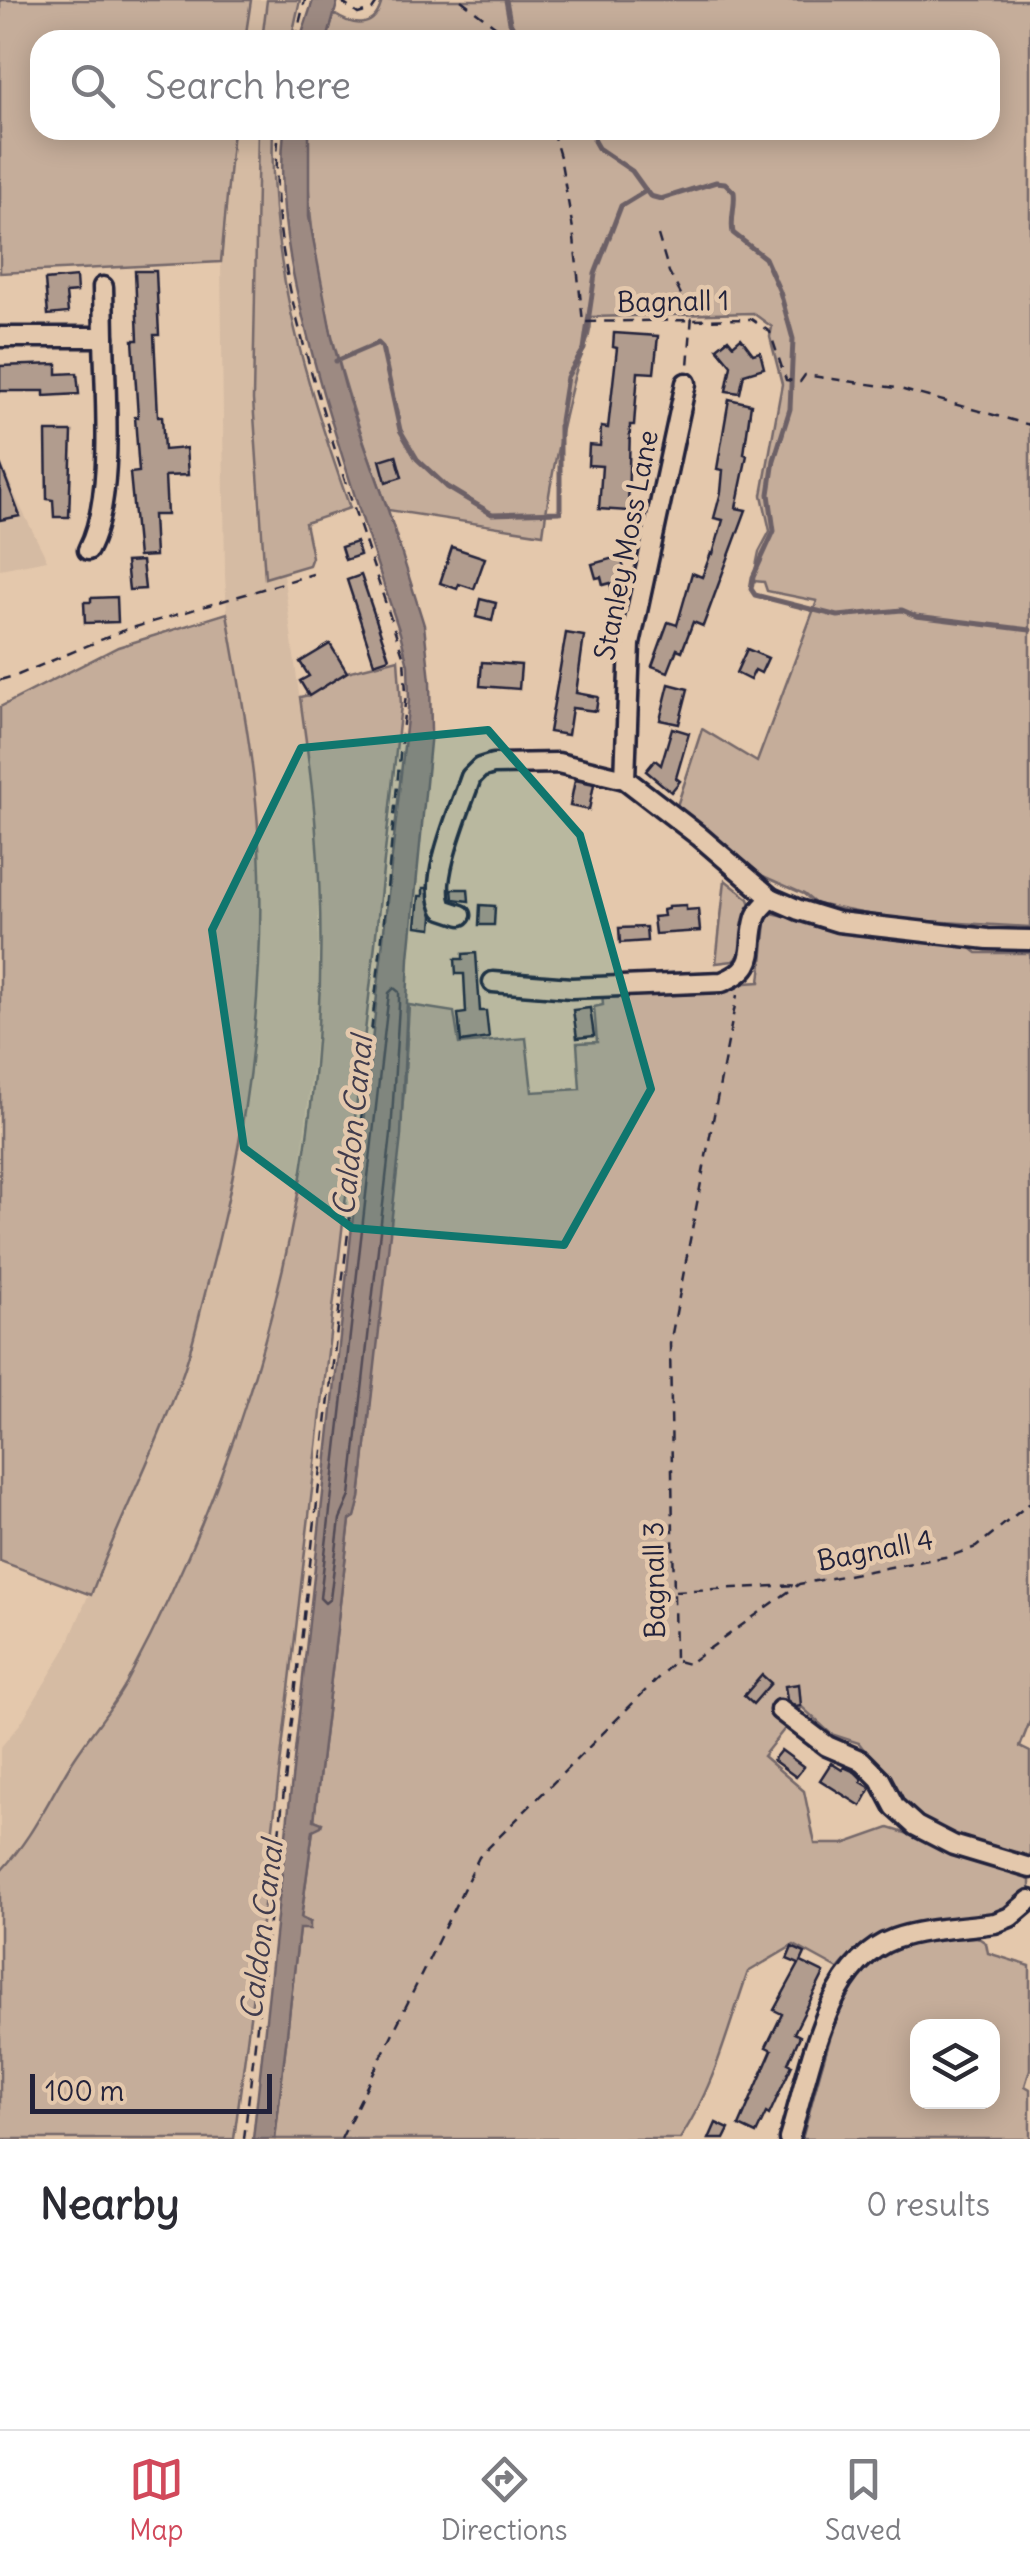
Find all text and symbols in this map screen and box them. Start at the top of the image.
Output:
search box [30,30,1000,140]
icon: search [65,58,120,113]
text: Search here [145,62,351,109]
street label: Bagnall 1 [617,282,729,320]
street label: Stanley Moss Lane [586,427,666,663]
water label: Caldon Canal [324,1030,381,1217]
street label: Bagnall 3 [635,1521,673,1639]
street label: Bagnall 4 [814,1521,936,1579]
water label: Caldon Canal [231,1834,291,2022]
map controls [910,2019,1000,2109]
button: layers [910,2019,1000,2109]
scale bar [30,2069,272,2114]
text: 100 m [45,2073,124,2109]
text: Nearby [40,2178,179,2230]
text: 0 results [866,2184,990,2225]
tab: Map [129,2452,184,2548]
tab: Directions [441,2452,567,2548]
tab: Saved [825,2452,901,2548]

